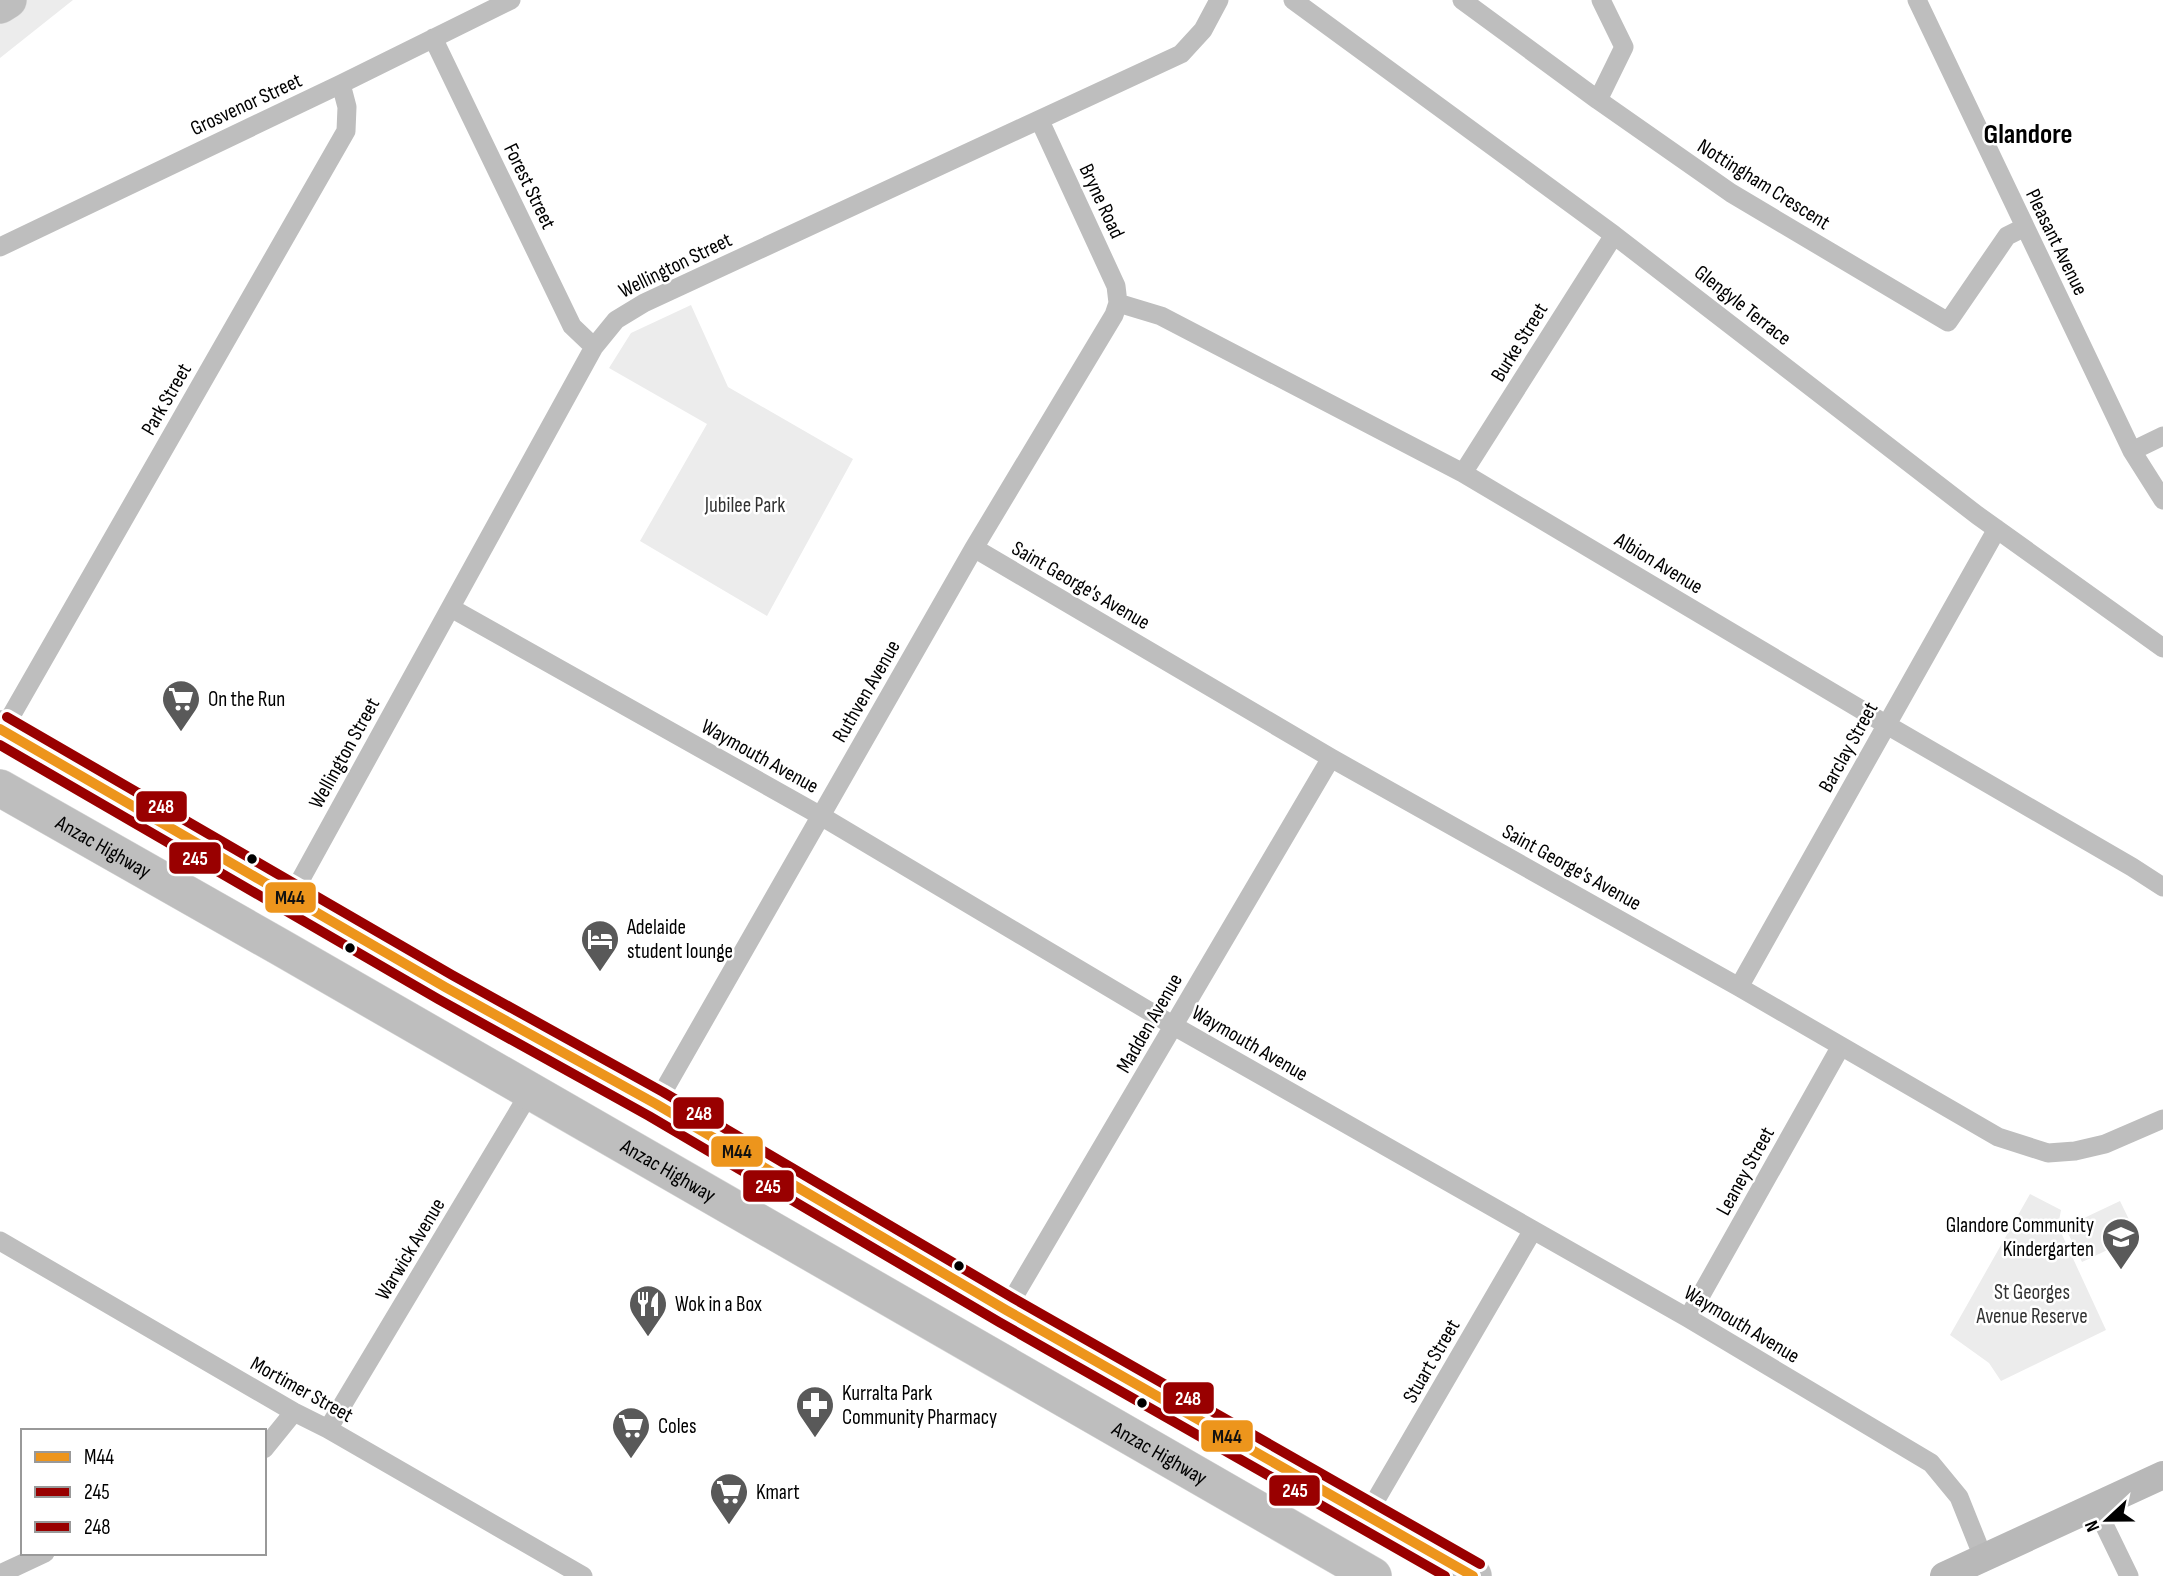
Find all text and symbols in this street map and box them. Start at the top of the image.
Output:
street label: Grosvenor Street [186,68,306,141]
district label: Glandore [1983,118,2073,151]
street label: Nottingham Crescent [1693,134,1835,235]
street label: Forest Street [498,139,561,233]
street label: Bryne Road [1073,160,1130,242]
street label: Pleasant Avenue [2020,185,2093,299]
street label: Wellington Street [615,227,736,304]
street label: Glengyle Terrace [1689,260,1796,351]
street label: Burke Street [1486,298,1553,386]
street label: Park Street [136,359,197,439]
park label: Jubilee Park [704,493,785,518]
street label: Albion Avenue [1609,527,1707,599]
street label: Saint George's Avenue [1007,536,1154,635]
street label: Ruthven Avenue [827,636,906,747]
supermarket icon: On the Run [160,678,202,733]
place label: On the Run [208,687,285,712]
street label: Wellington Street [304,693,385,813]
street label: Barclay Street [1813,698,1883,797]
street label: Waymouth Avenue [697,714,823,799]
line badge: 248 [135,790,188,823]
text: 248 [148,796,174,819]
street label: Anzac Highway [50,810,155,884]
street label: Saint George's Avenue [1498,819,1646,916]
line badge: 245 [168,841,222,875]
text: 245 [182,848,208,871]
unlabelled marker [245,852,259,866]
line badge: M44 [264,881,317,914]
text: M44 [275,887,305,910]
place label: Adelaide student lounge [626,915,733,964]
hotel icon: Adelaide student lounge [579,918,621,973]
unlabelled marker [343,941,357,955]
street label: Madden Avenue [1111,969,1188,1077]
street label: Waymouth Avenue [1187,1000,1312,1087]
line badge: 248 [672,1096,725,1130]
text: 248 [686,1103,712,1126]
street label: Leaney Street [1711,1123,1780,1220]
street label: Anzac Highway [615,1133,720,1208]
line badge: M44 [710,1135,764,1168]
text: M44 [722,1141,752,1164]
line badge: 245 [742,1169,795,1203]
text: 245 [755,1176,781,1199]
street label: Warwick Avenue [370,1194,451,1305]
place label: Glandore Community Kindergarten [1946,1213,2094,1262]
school or university icon: Glandore Community Kindergarten [2100,1216,2142,1271]
unlabelled marker [952,1259,966,1273]
street label: Waymouth Avenue [1680,1280,1804,1369]
park label: St Georges Avenue Reserve [1975,1280,2088,1329]
restaurant icon: Wok in a Box [627,1283,669,1338]
place label: Wok in a Box [675,1292,762,1317]
street label: Stuart Street [1397,1315,1465,1408]
street label: Mortimer Street [246,1351,357,1428]
place label: Kurralta Park Community Pharmacy [842,1381,997,1430]
line badge: 248 [1162,1381,1215,1415]
pharmacy icon: Kurralta Park Community Pharmacy [794,1384,836,1439]
text: 248 [1175,1388,1201,1411]
unlabelled marker [1135,1396,1149,1410]
supermarket icon: Coles [610,1405,652,1460]
place label: Coles [658,1414,697,1439]
street label: Anzac Highway [1107,1416,1211,1491]
line badge: M44 [1200,1419,1254,1453]
text: M44 [1212,1426,1242,1449]
legend [21,1429,266,1555]
text: M44 [84,1445,114,1470]
supermarket icon: Kmart [708,1471,750,1526]
line badge: 245 [1268,1474,1321,1507]
text: 245 [84,1480,110,1505]
place label: Kmart [756,1480,800,1505]
text: 245 [1282,1480,1308,1503]
north arrow [2072,1485,2142,1555]
text: 248 [84,1515,111,1540]
text: N [2080,1517,2105,1535]

